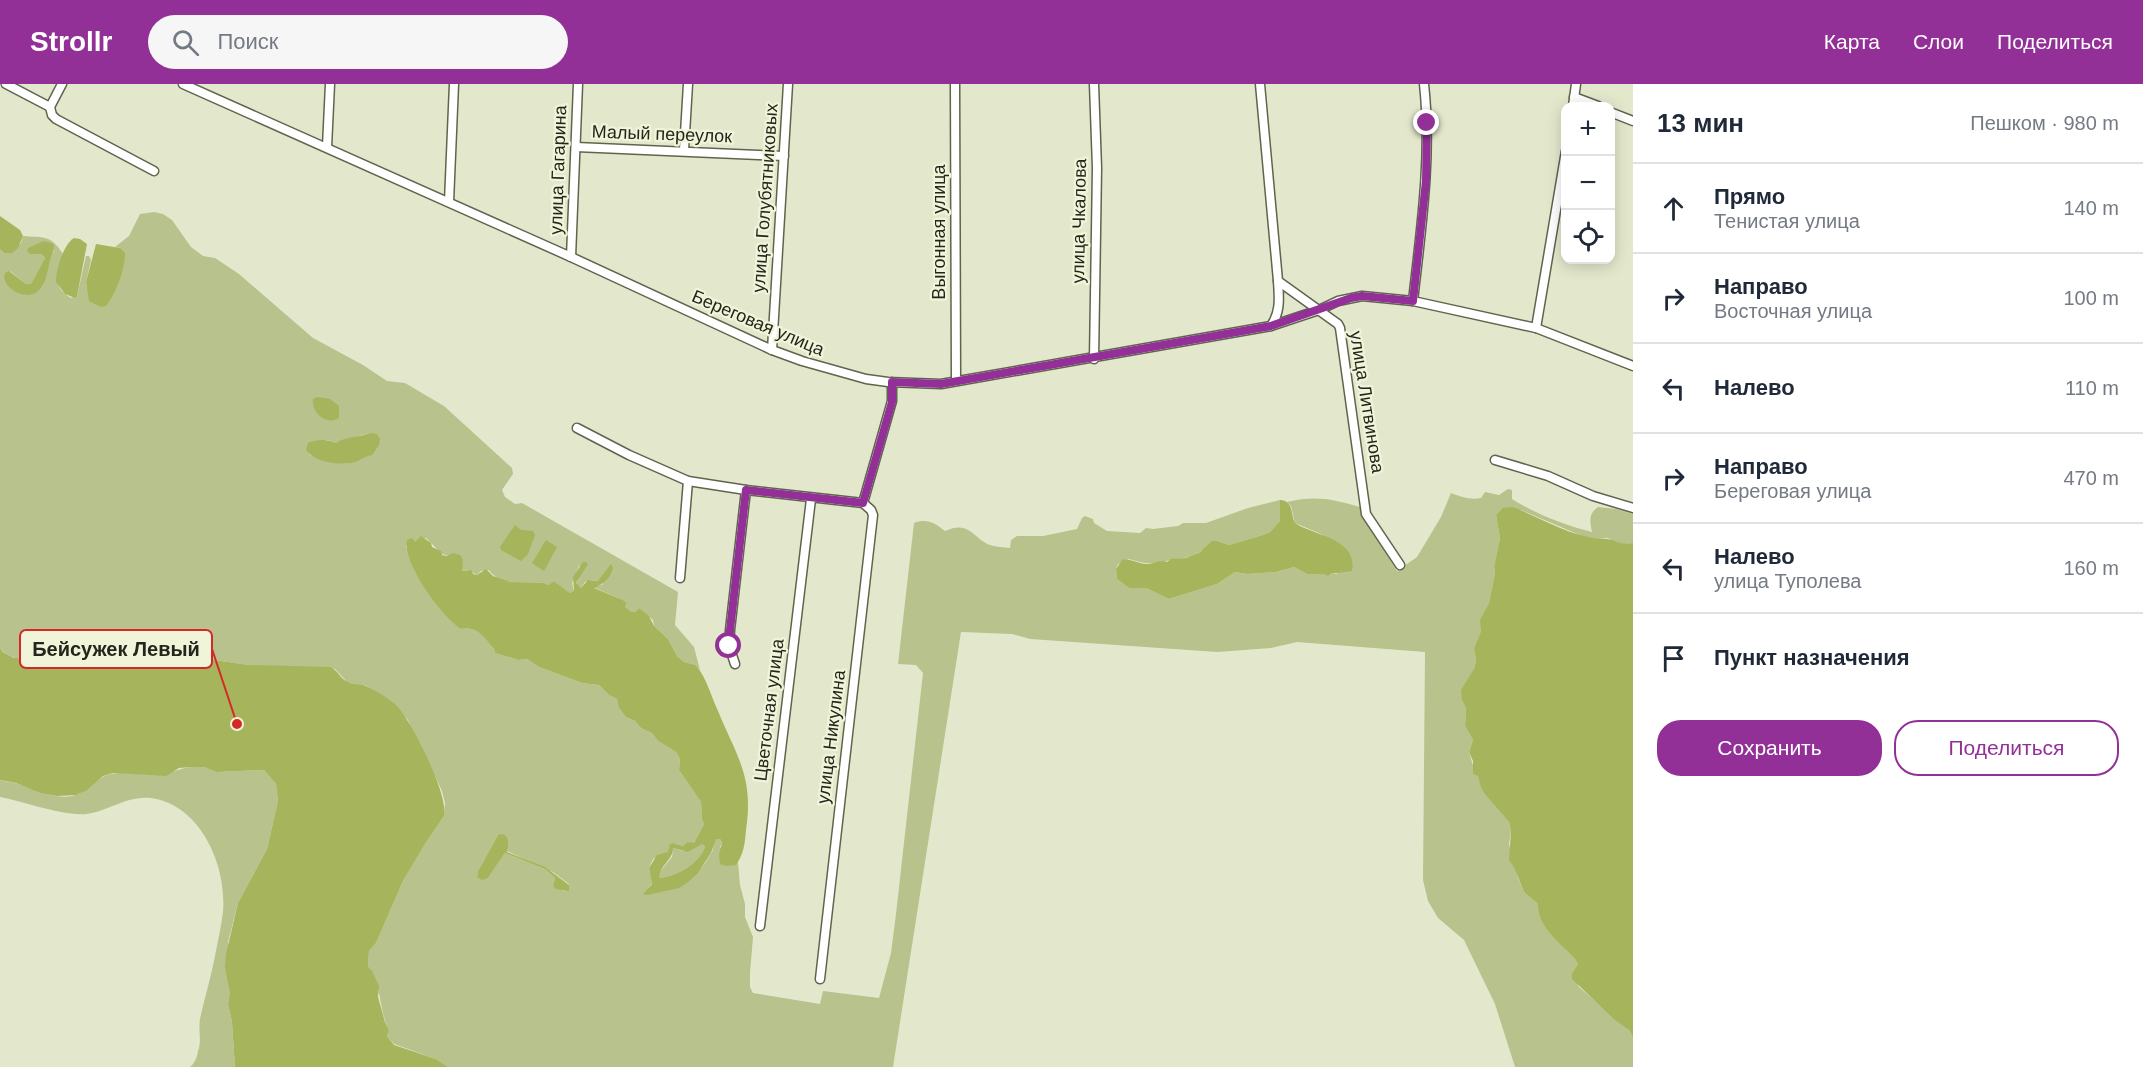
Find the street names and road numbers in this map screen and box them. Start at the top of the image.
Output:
street label: улица Голубятниковых [748,103,782,293]
street label: улица Гагарина [546,104,570,235]
street label: Малый переулок [591,122,733,146]
street label: улица Чкалова [1068,157,1090,284]
street label: Выгонная улица [929,163,949,300]
street label: Береговая улица [689,286,828,360]
street label: улица Литвинова [1346,330,1388,475]
street label: Цветочная улица [750,637,788,782]
street label: улица Никулина [813,668,849,805]

